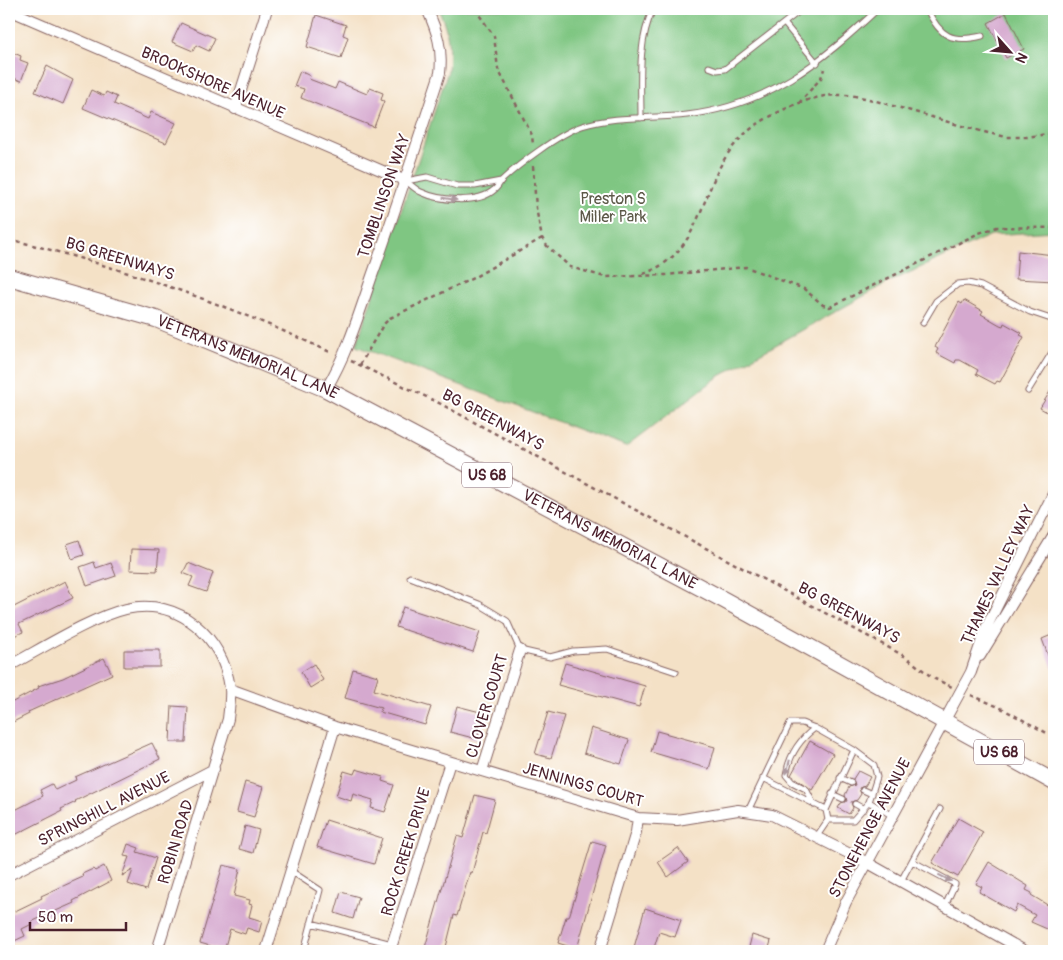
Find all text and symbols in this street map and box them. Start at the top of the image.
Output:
north arrow [986,28,1036,78]
street label: BROOKSHORE AVENUE [138,42,288,124]
text: N [1011,50,1031,66]
street label: TOMBLINSON WAY [353,131,415,261]
park label: Preston S Miller Park [579,189,647,227]
one-way arrow [443,195,459,203]
street label: BG GREENWAYS [63,233,177,285]
street label: VETERANS MEMORIAL LANE [154,310,342,404]
street label: BG GREENWAYS [439,385,547,455]
road number: US 68 [462,462,512,488]
street label: VETERANS MEMORIAL LANE [519,485,701,594]
street label: THAMES VALLEY WAY [957,502,1039,648]
street label: BG GREENWAYS [795,578,903,648]
street label: CLOVER COURT [462,651,512,760]
road number: US 68 [974,740,1024,764]
street label: STONEHENGE AVENUE [825,755,915,901]
street label: JENNINGS COURT [520,758,646,812]
one-way arrow [784,760,792,775]
street label: SPRINGHILL AVENUE [35,767,173,851]
street label: ROCK CREEK DRIVE [377,785,435,919]
street label: ROBIN ROAD [154,797,198,887]
one-way arrow [937,873,952,882]
scale bar [30,900,126,932]
text: 50 m [38,908,73,927]

